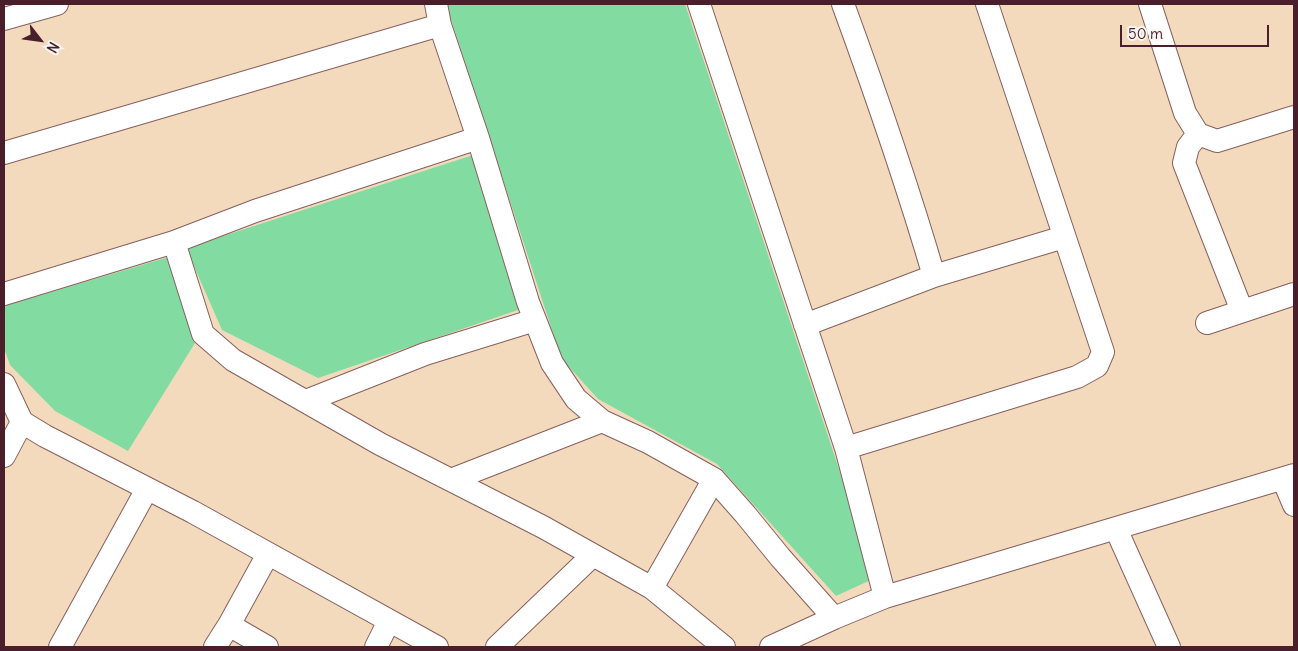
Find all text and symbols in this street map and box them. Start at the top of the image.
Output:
north arrow [15,15,65,65]
scale bar [1123,15,1272,47]
text: 50 m [1128,24,1163,43]
text: N [43,39,63,56]

